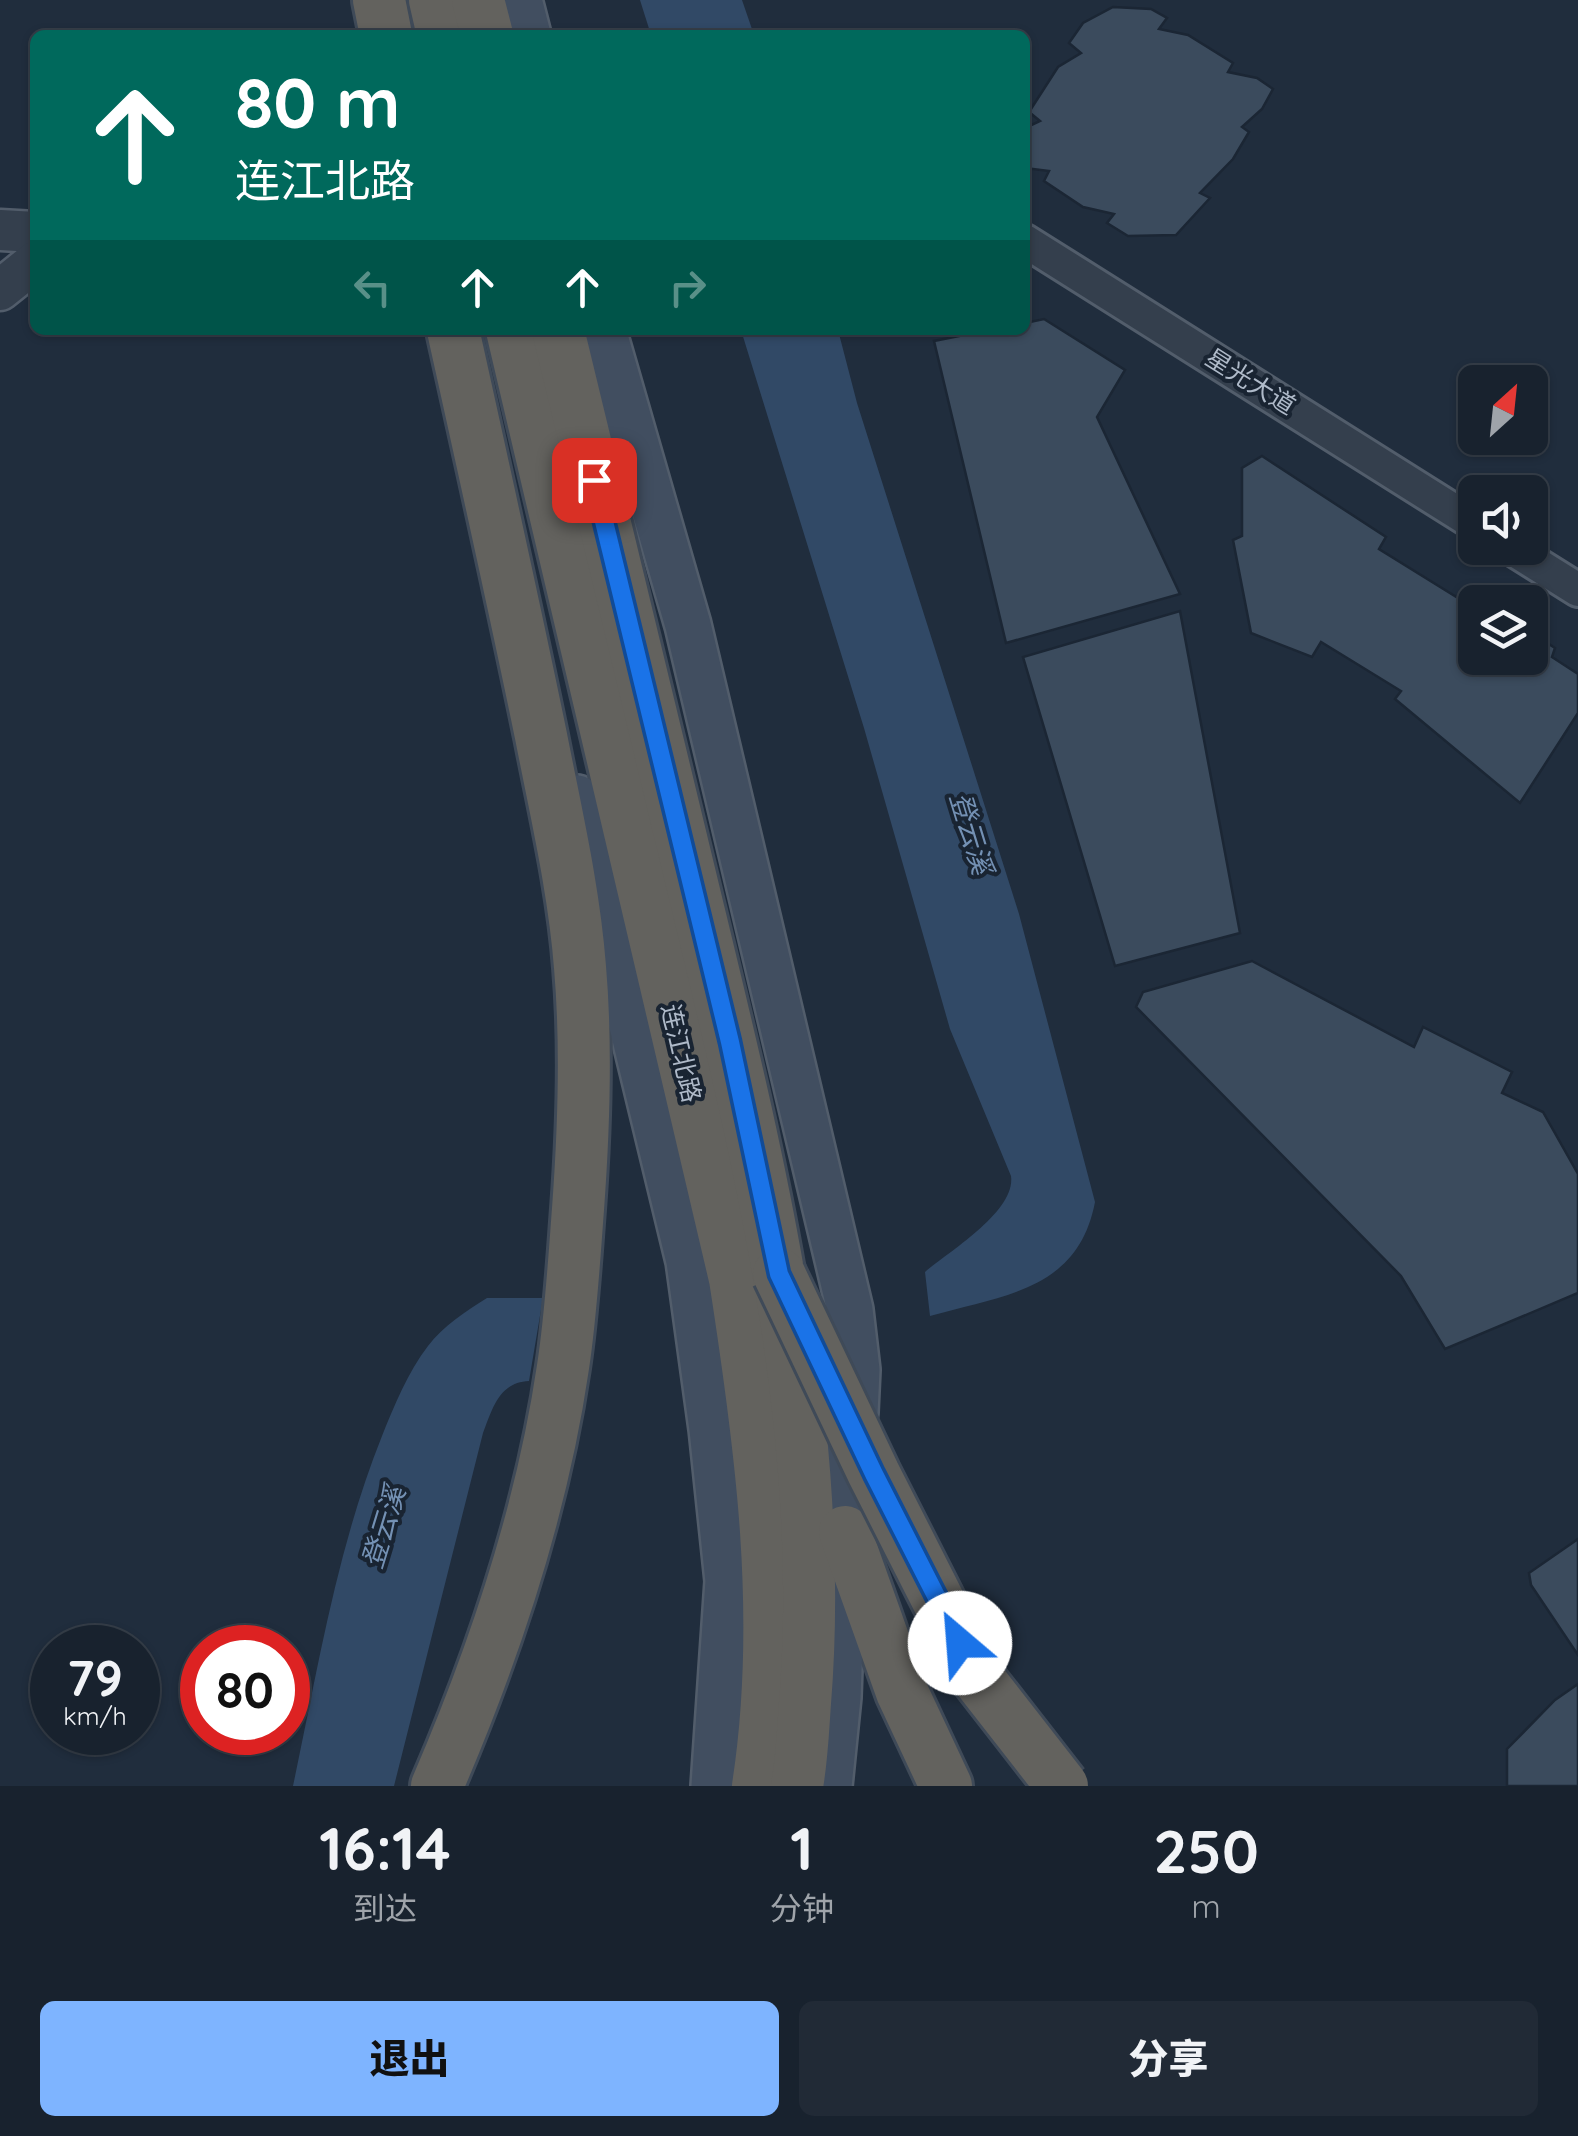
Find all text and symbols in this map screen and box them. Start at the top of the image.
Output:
text: 80 m [235,58,400,146]
icon: ahead [70,70,200,200]
text: 连江北路 [235,152,415,208]
icon: left [345,260,400,315]
icon: ahead [450,260,505,315]
icon: ahead [555,260,610,315]
icon: right [660,260,715,315]
street label: 星光大道 [1200,341,1302,421]
north arrow [1458,365,1548,455]
map controls [1458,365,1548,675]
pin [552,438,637,523]
icon: arrive [567,453,622,508]
button: sound [1458,475,1548,565]
button: layers [1458,585,1548,675]
water label: 登云溪 [943,788,1002,881]
street label: 连江北路 [656,1001,708,1105]
water label: 登云溪 [354,1479,413,1572]
position arrow [908,1591,1012,1695]
speed limit sign: 80 [180,1625,310,1755]
text: 79 [67,1646,123,1709]
text: km/h [63,1700,127,1731]
text: 16:14 [319,1810,451,1885]
text: 1 [790,1810,814,1885]
text: 250 [1153,1813,1259,1888]
text: m [1191,1886,1221,1926]
text: 到达 [353,1888,417,1928]
text: 分钟 [770,1888,834,1928]
button: 退出 [40,2001,779,2116]
button: 分享 [799,2001,1538,2116]

